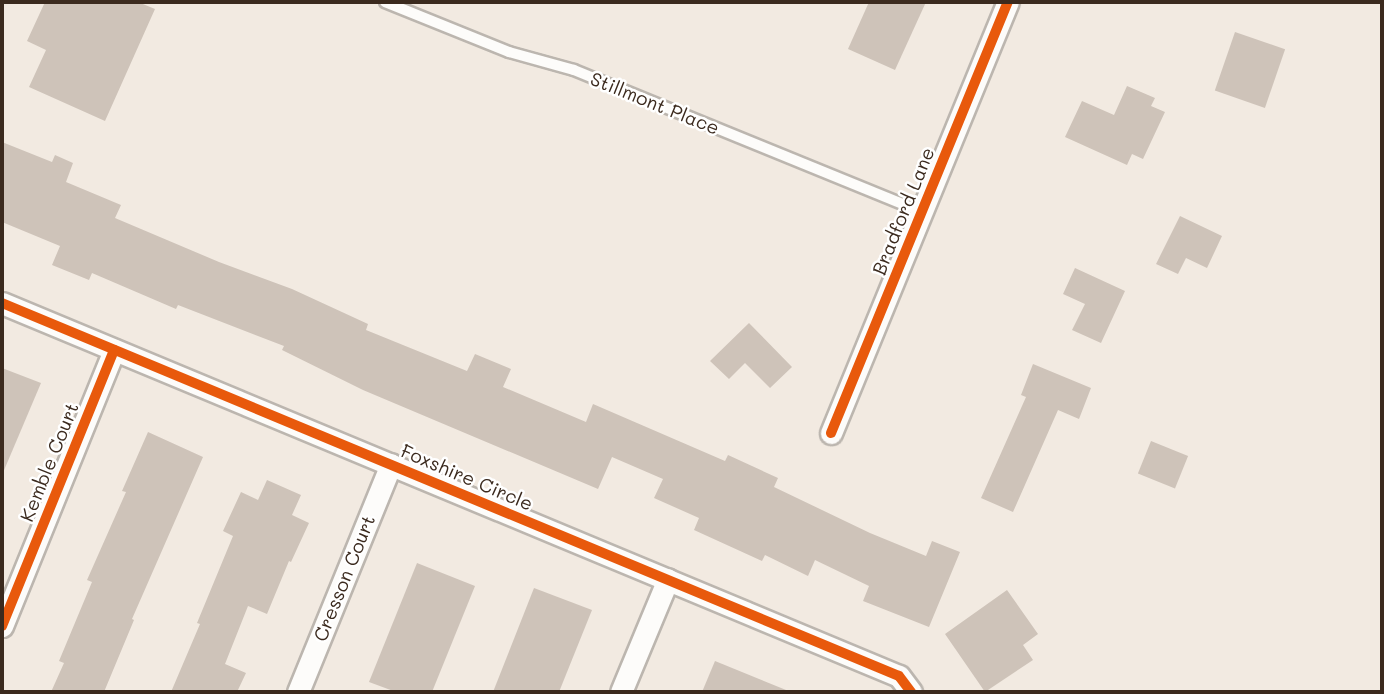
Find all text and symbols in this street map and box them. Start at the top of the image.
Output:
street label: Stillmont Place [587,67,723,139]
street label: Bradford Lane [867,144,939,278]
street label: Kemble Court [15,399,83,525]
street label: Foxshire Circle [398,439,536,515]
street label: Cresson Court [308,511,380,645]

